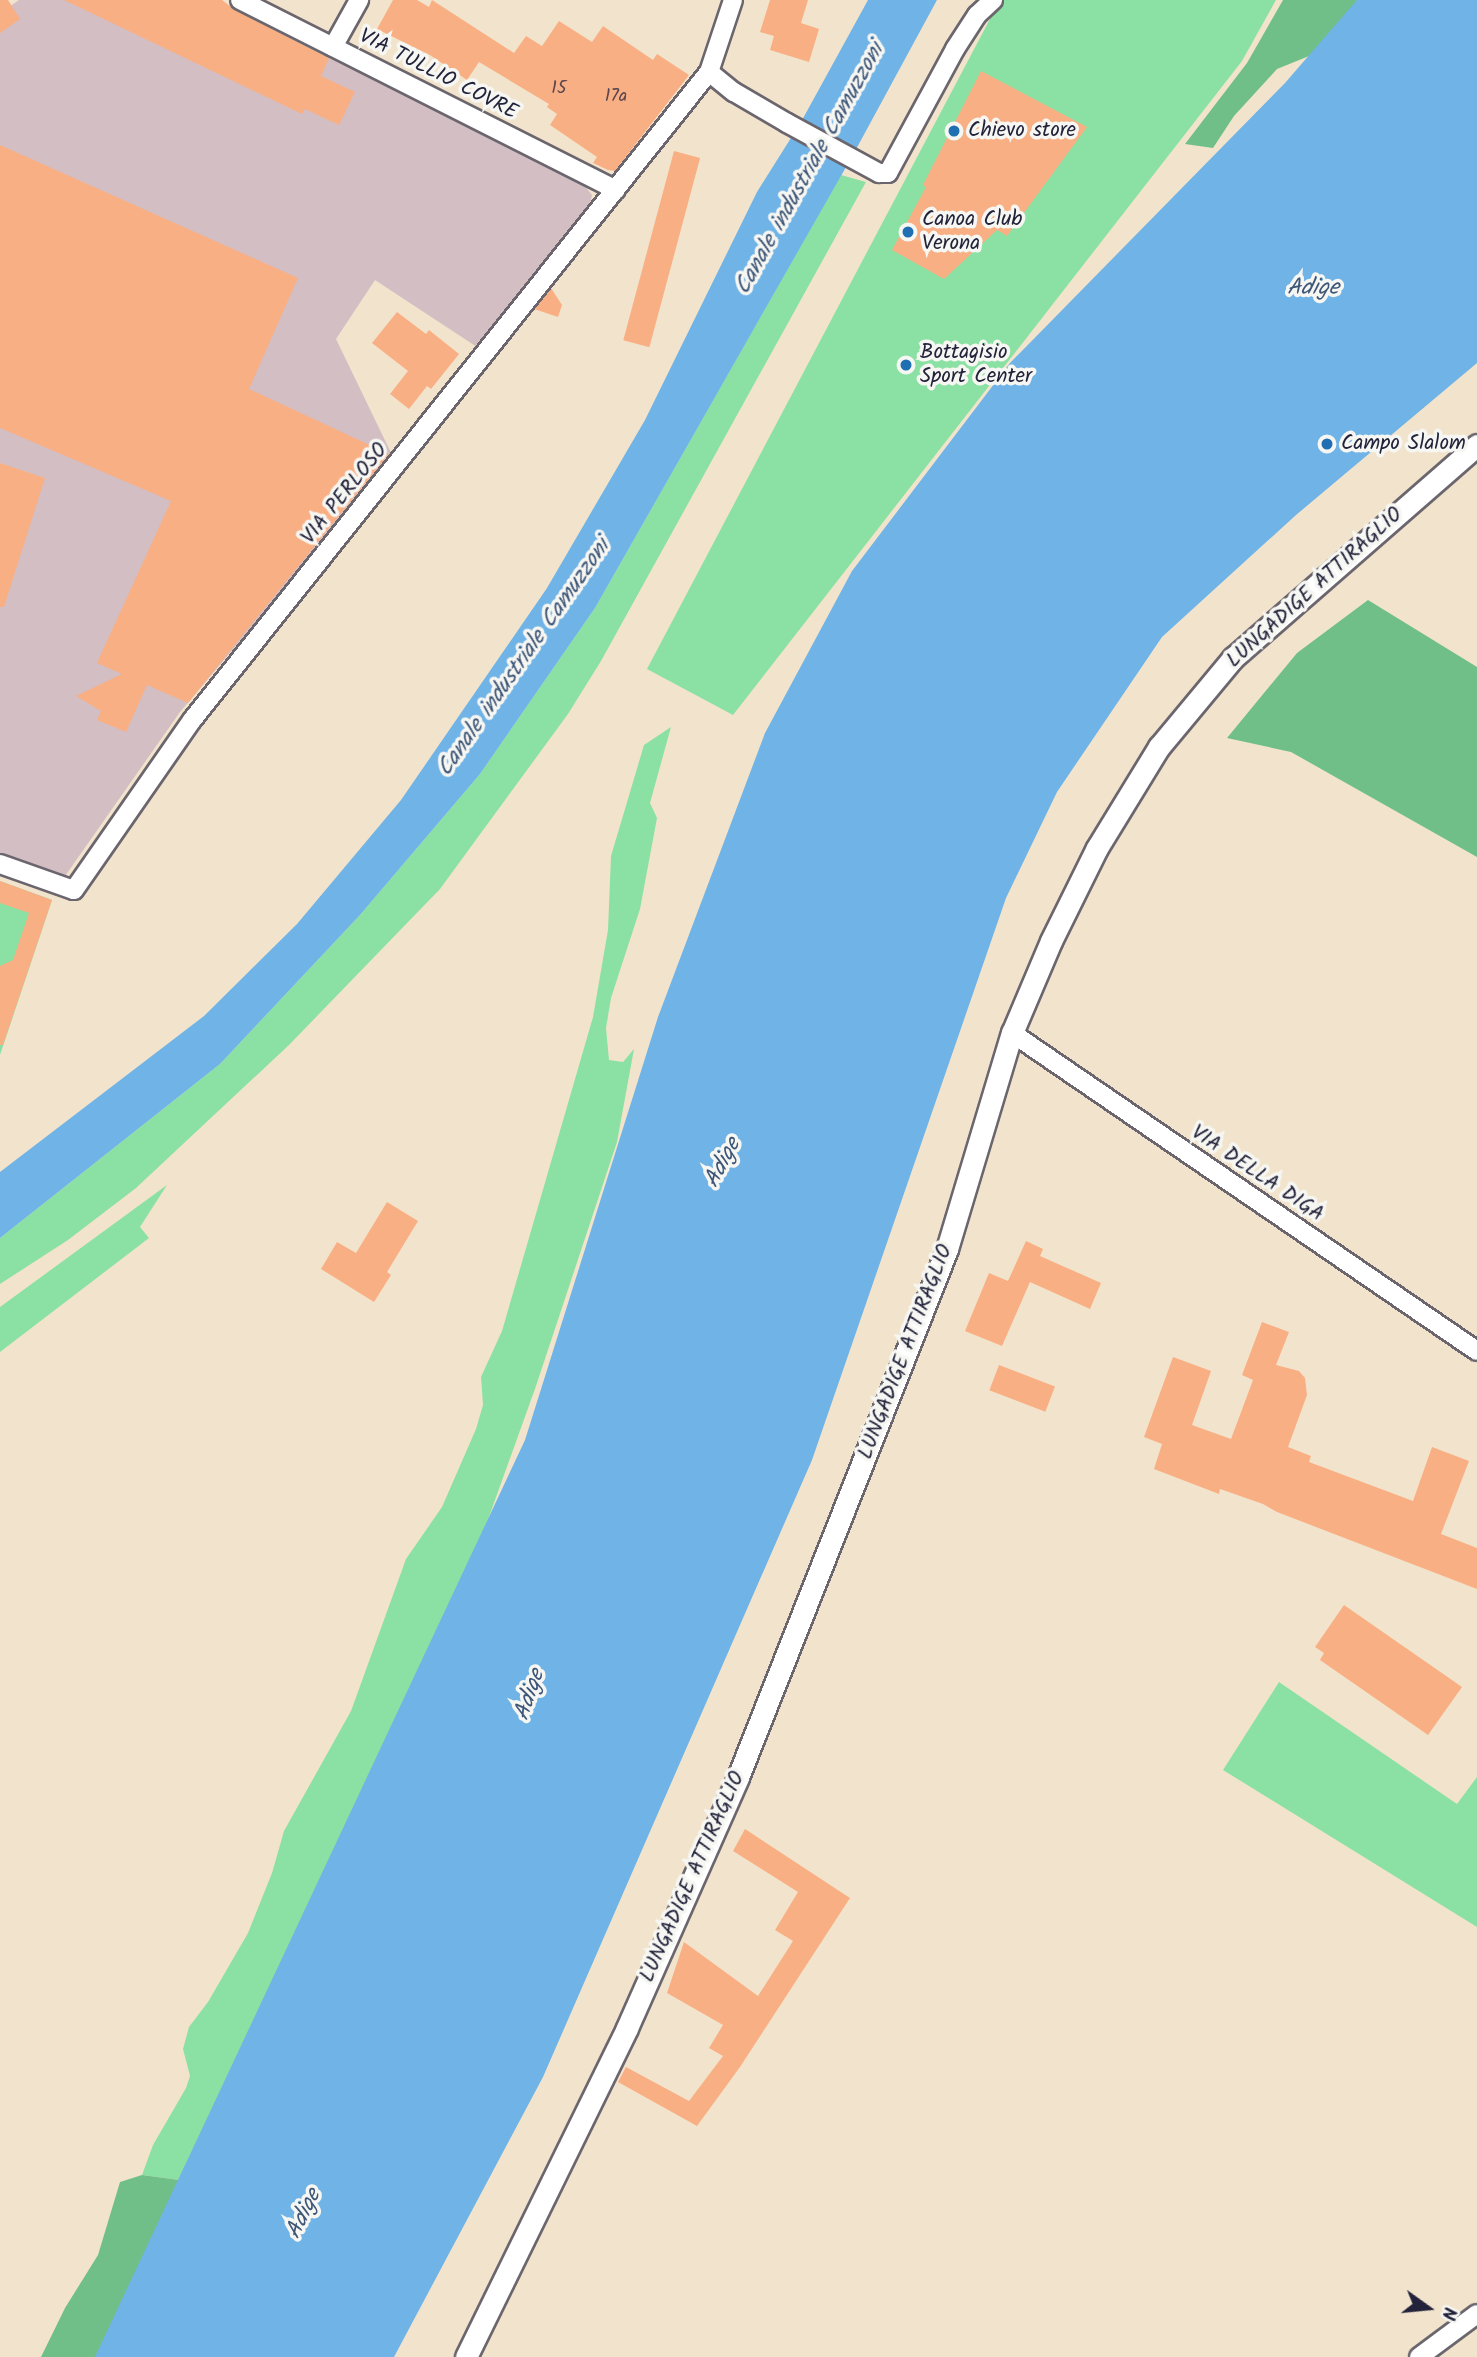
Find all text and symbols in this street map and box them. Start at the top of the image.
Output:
street label: VIA TULLIO COVRE [355,24,521,126]
water label: Canale industriale Camuzzoni [729,38,891,300]
house number: 15 [551,78,567,100]
house number: 17a [605,86,627,108]
place label: Chievo store [968,118,1076,144]
marker: Chievo store [946,123,962,139]
place label: Canoa Club Verona [922,207,1022,257]
marker: Canoa Club Verona [900,224,916,240]
water label: Adige [1287,274,1339,302]
place label: Bottagisio Sport Center [920,340,1032,390]
marker: Bottagisio Sport Center [898,357,914,373]
place label: Campo Slalom [1341,431,1466,457]
marker: Campo Slalom [1319,436,1335,452]
street label: VIA PERLOSO [296,438,394,550]
street label: LUNGADIGE ATTIRAGLIO [1222,502,1408,674]
water label: Canale industriale Camuzzoni [431,534,617,782]
street label: VIA DELLA DIGA [1186,1120,1328,1228]
water label: Adige [699,1133,747,1193]
street label: LUNGADIGE ATTIRAGLIO [853,1241,959,1463]
water label: Adige [508,1666,552,1724]
street label: LUNGADIGE ATTIRAGLIO [635,1768,751,1986]
water label: Adige [280,2184,328,2244]
north arrow [1393,2273,1463,2343]
text: N [1432,2304,1464,2323]

